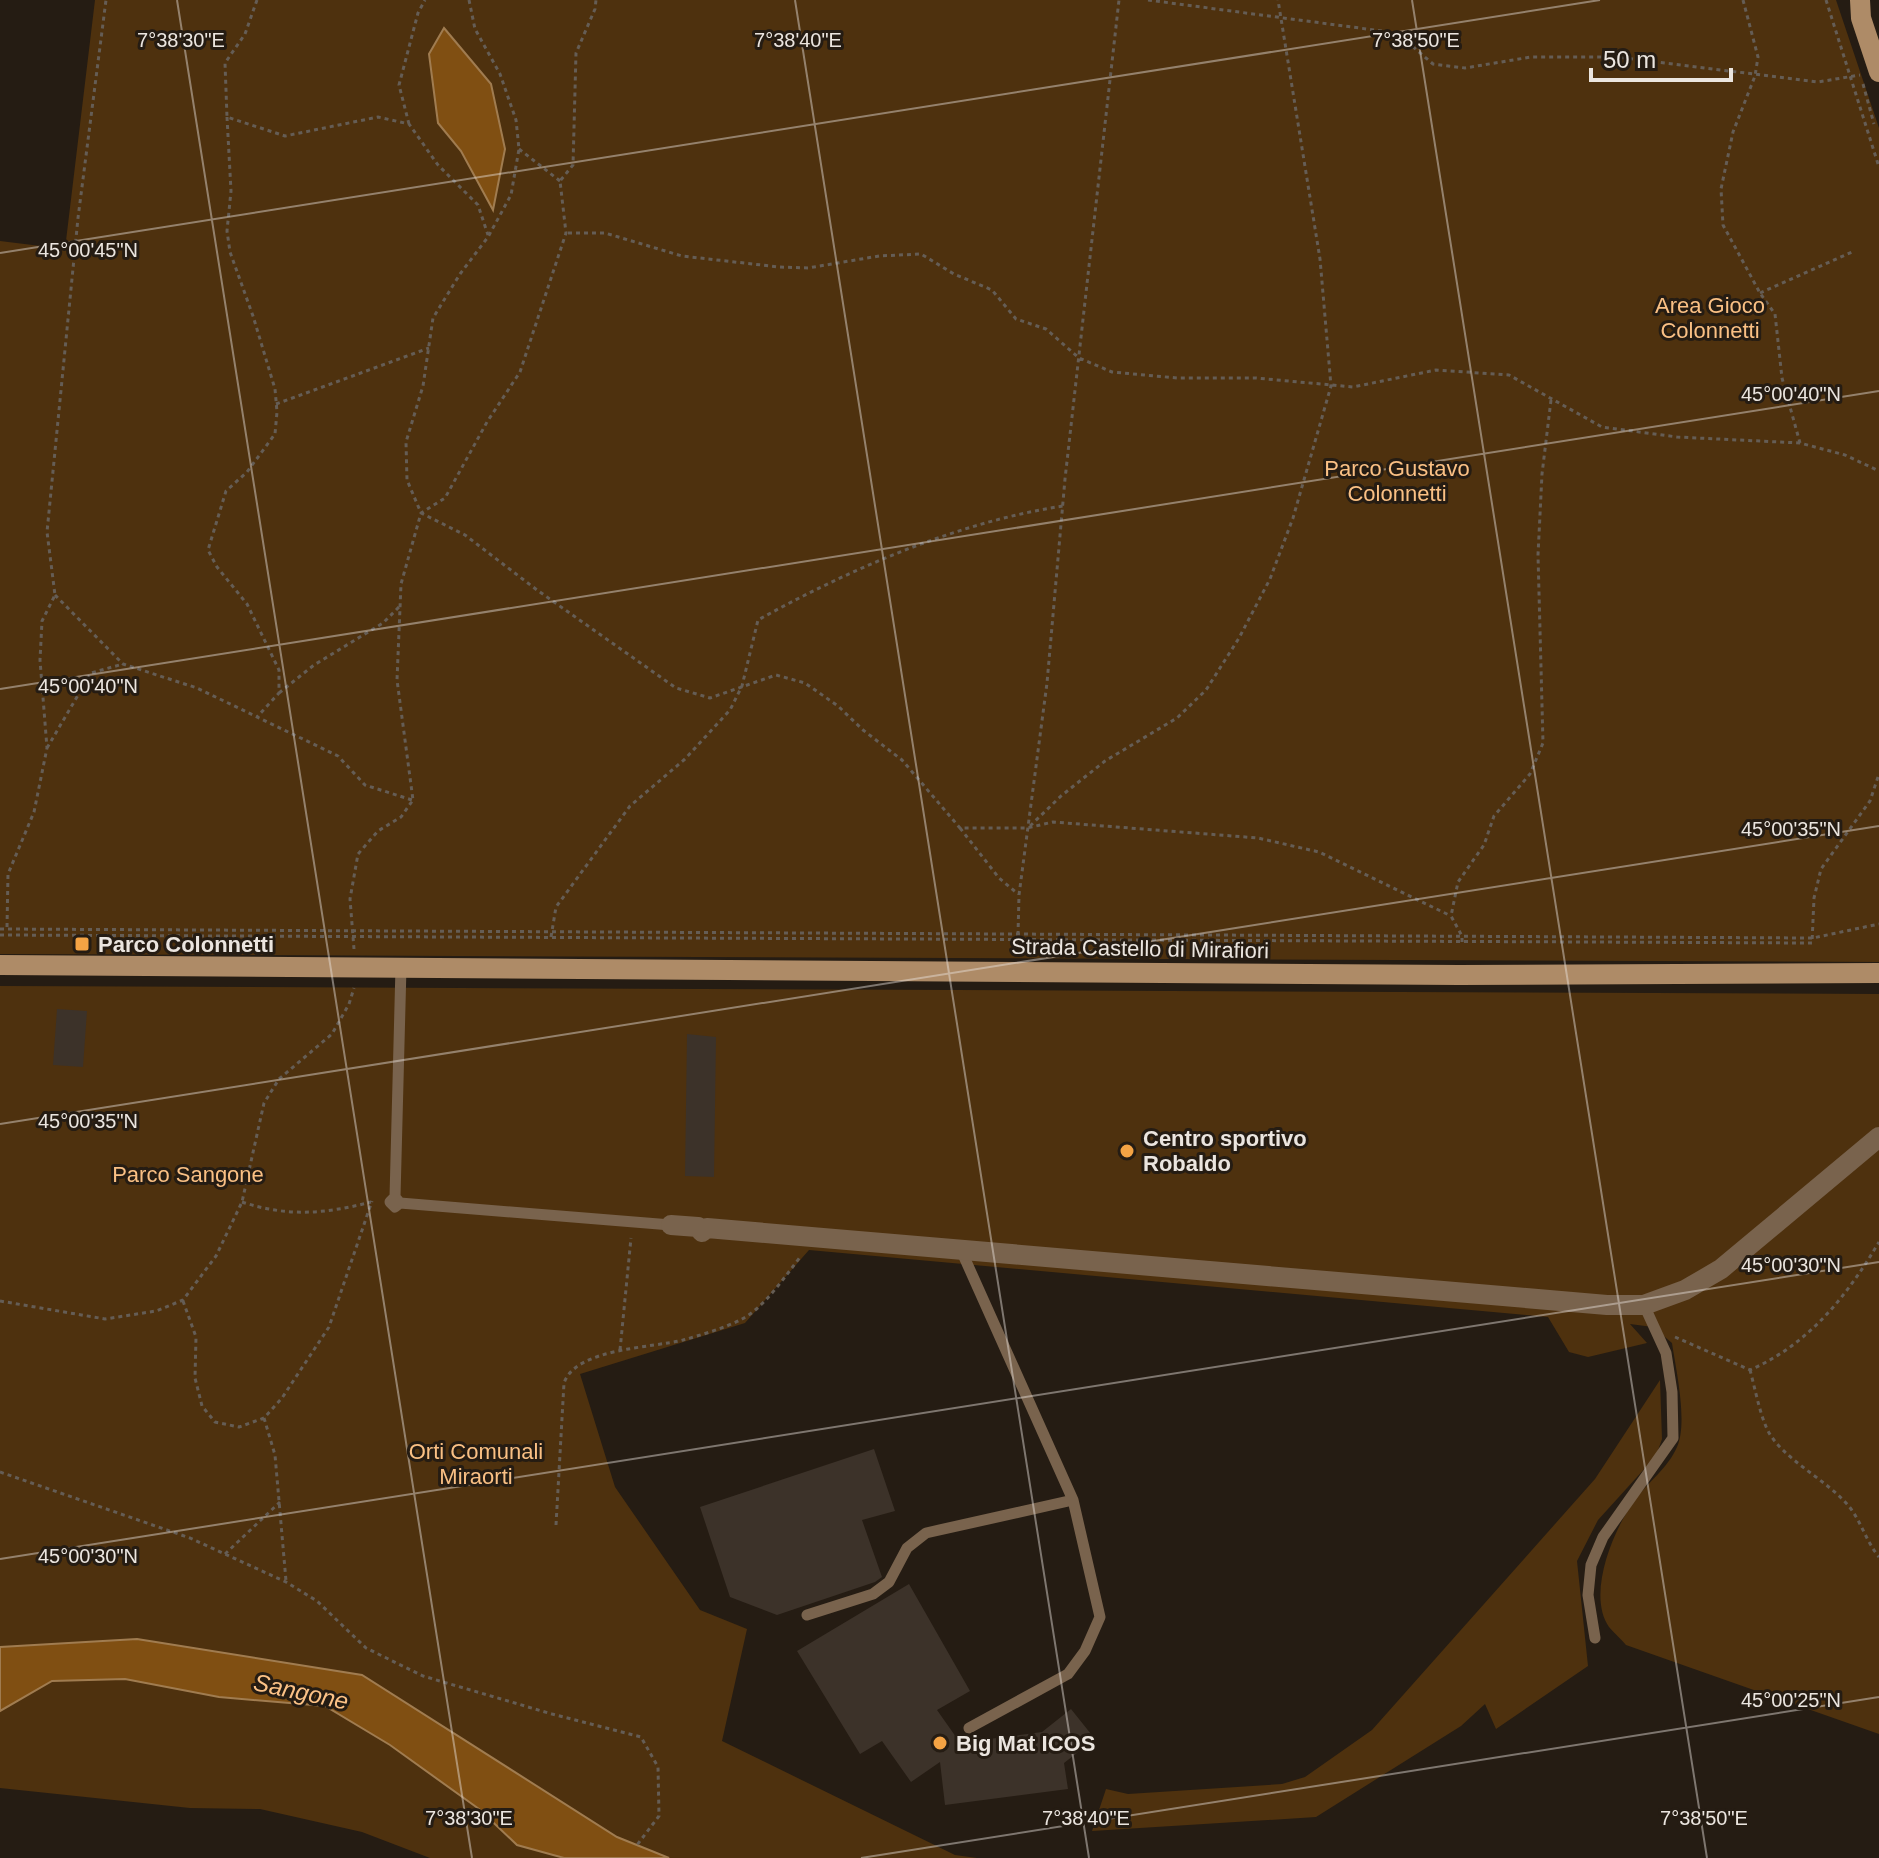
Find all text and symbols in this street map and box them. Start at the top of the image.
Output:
text: 7°38'30"E [137,29,225,51]
text: 7°38'40"E [754,29,842,51]
text: 7°38'50"E [1372,29,1460,51]
scale bar [1591,32,1731,82]
text: 50 m [1603,46,1656,73]
text: 45°00'45"N [38,239,138,261]
park label: Area Gioco Colonnetti [1655,293,1765,343]
text: 45°00'40"N [1741,383,1841,405]
park label: Parco Gustavo Colonnetti [1324,456,1470,506]
text: 45°00'40"N [38,675,138,697]
text: 45°00'35"N [1741,818,1841,840]
place label: Parco Colonnetti [98,932,274,957]
street label: Strada Castello di Mirafiori [1011,934,1269,963]
marker: Parco Colonnetti [73,935,91,953]
text: 45°00'35"N [38,1110,138,1132]
place label: Centro sportivo Robaldo [1143,1126,1307,1176]
marker: Centro sportivo Robaldo [1118,1142,1136,1160]
park label: Parco Sangone [112,1162,264,1187]
text: 45°00'30"N [1741,1254,1841,1276]
park label: Orti Comunali Miraorti [409,1439,543,1489]
text: 45°00'30"N [38,1545,138,1567]
water label: Sangone [251,1668,351,1715]
text: 45°00'25"N [1741,1689,1841,1711]
place label: Big Mat ICOS [956,1731,1095,1756]
marker: Big Mat ICOS [931,1734,949,1752]
text: 7°38'30"E [425,1807,513,1829]
text: 7°38'40"E [1042,1807,1130,1829]
text: 7°38'50"E [1660,1807,1748,1829]

